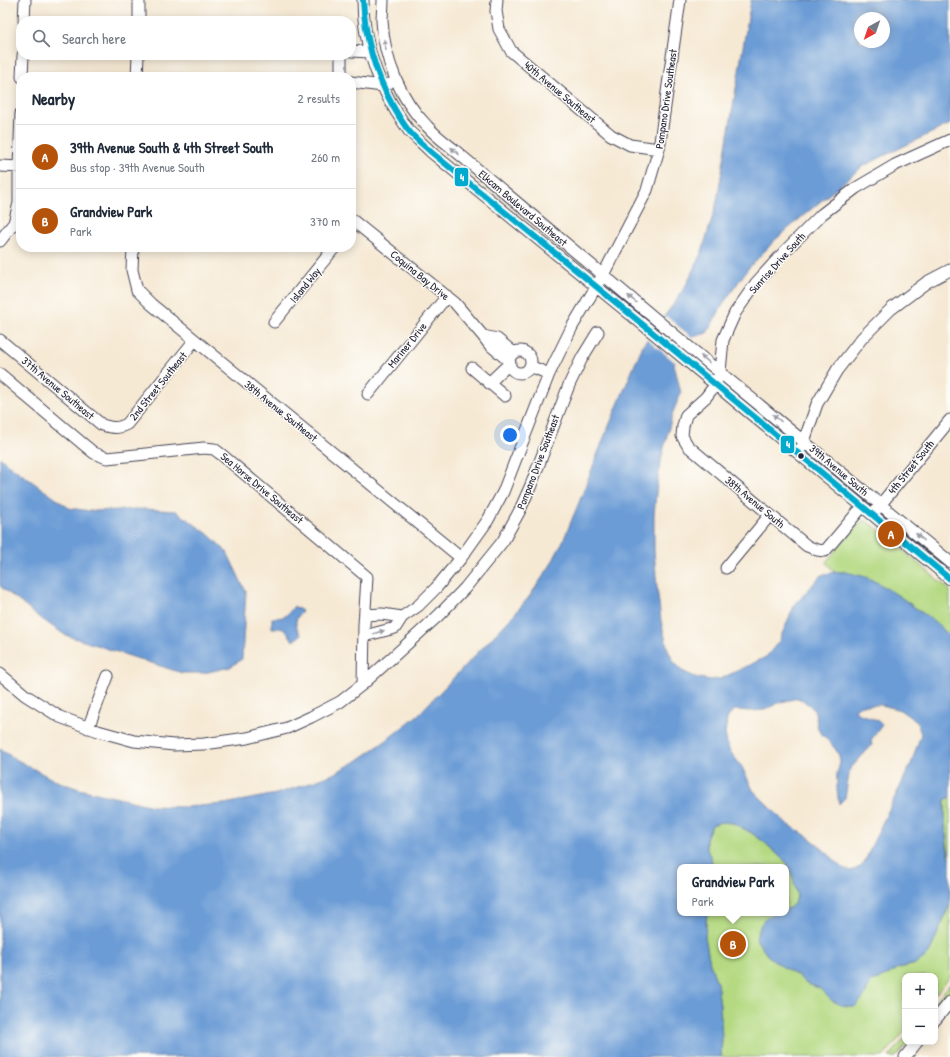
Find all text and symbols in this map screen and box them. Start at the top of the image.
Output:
north arrow [854,12,890,48]
search box [16,16,356,60]
icon: search [30,27,52,49]
text: Search here [62,28,126,49]
one-way arrow [382,39,388,51]
street label: Pompano Drive Southeast [652,48,680,150]
street label: 40th Avenue Southeast [521,58,599,126]
text: Nearby [32,87,75,110]
text: 2 results [298,89,340,107]
text: 39th Avenue South & 4th Street South [70,137,273,158]
one-way arrow [450,147,460,156]
text: A [42,148,48,166]
text: 260 m [311,148,340,166]
text: Bus stop · 39th Avenue South [70,158,204,176]
line badge: 4 [454,167,469,187]
street label: Elkcam Boulevard Southeast [476,167,570,249]
text: 4 [460,170,464,184]
text: Grandview Park [70,201,152,222]
text: B [42,212,48,230]
text: 370 m [310,212,340,230]
text: Park [70,222,92,240]
street label: Sunrise Drive South [746,229,808,297]
street label: Coquina Bay Drive [388,247,453,303]
street label: Island Way [286,264,324,306]
one-way arrow [626,294,637,303]
street label: Mariner Drive [384,319,430,371]
street label: 2nd Street Southeast [126,349,190,423]
street label: 37th Avenue Southeast [19,353,97,423]
one-way arrow [699,355,710,364]
street label: 38th Avenue Southeast [242,377,321,445]
street label: Pompano Drive Southeast [513,412,563,511]
one-way arrow [772,414,782,423]
your location [500,425,520,445]
line badge: 4 [780,435,795,454]
text: 4 [786,437,790,451]
street label: 4th Street South [885,437,937,497]
street label: 39th Avenue South [807,441,872,499]
street label: Sea Horse Drive Southeast [218,449,306,527]
unlabelled marker [796,451,806,461]
street label: 38th Avenue South [722,473,788,531]
pin: A [878,519,904,549]
one-way arrow [915,533,925,542]
one-way arrow [374,629,386,635]
popup [677,864,789,916]
text: Grandview Park [692,871,774,892]
text: Park [692,892,714,910]
pin: B [720,929,746,959]
map controls [902,973,938,1045]
button: + [902,973,938,1009]
button: − [902,1009,938,1045]

